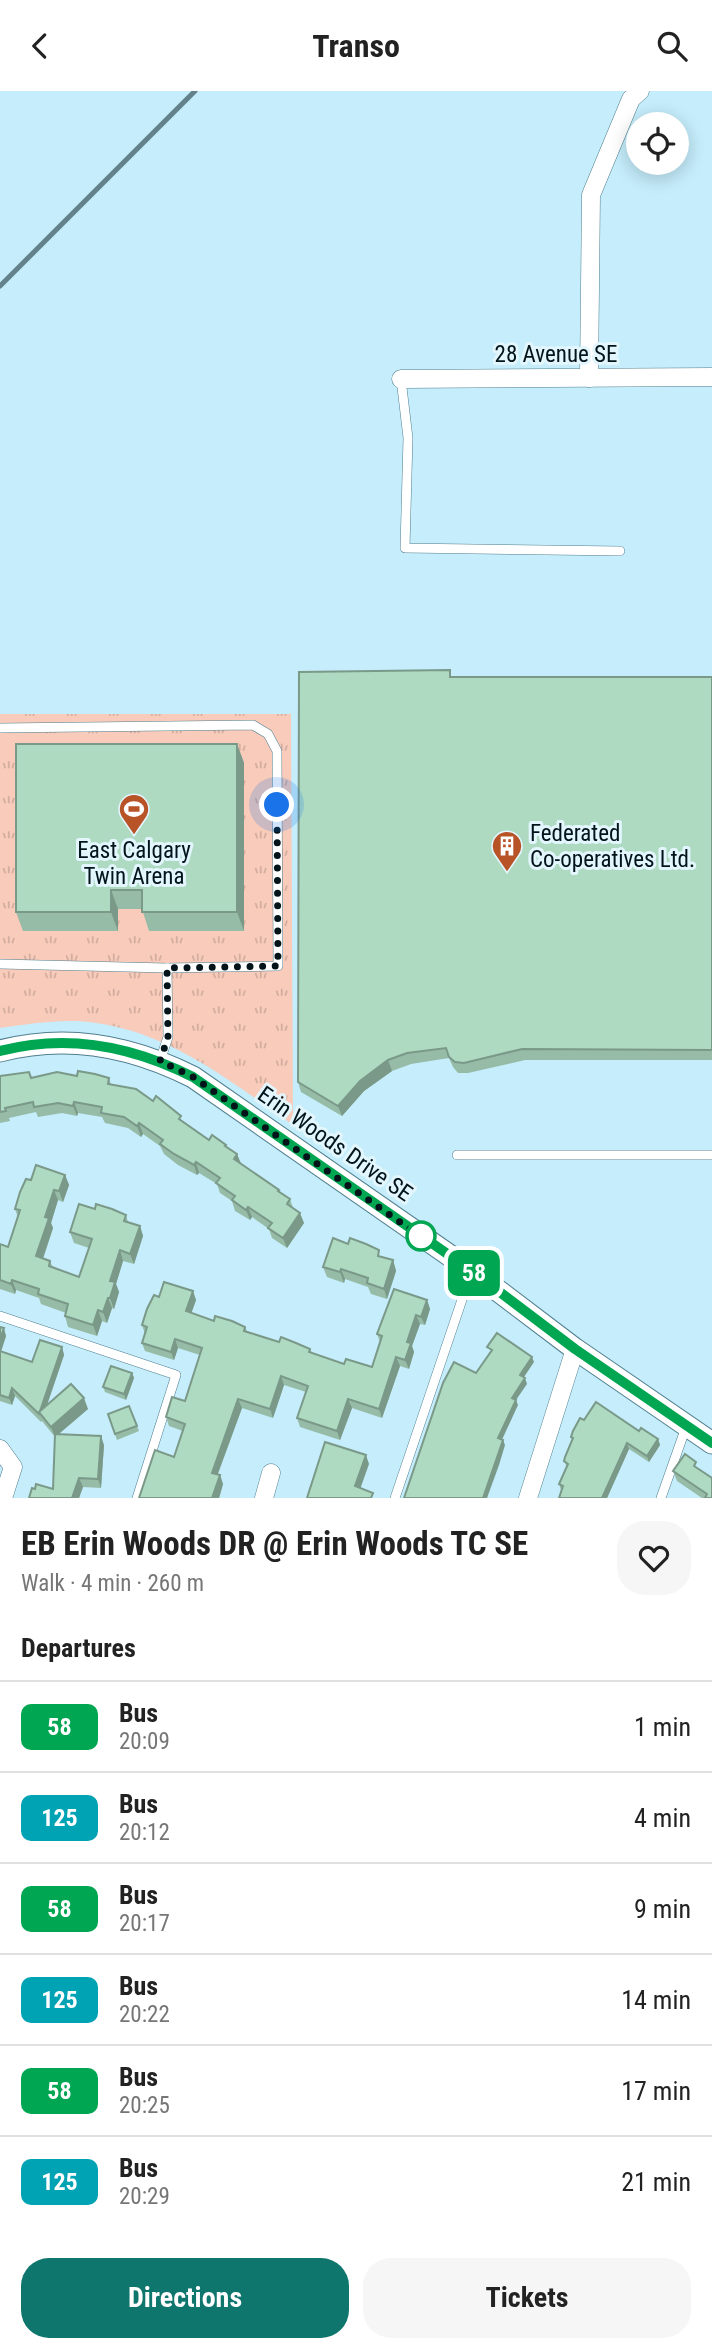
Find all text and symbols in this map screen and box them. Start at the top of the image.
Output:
icon: back [21,27,59,65]
text: Transo [312,27,400,65]
icon: search [653,27,691,65]
map controls [626,112,689,175]
button: locate [626,112,689,175]
street label: 28 Avenue SE [495,341,617,368]
your location [259,787,294,822]
sports icon: East Calgary Twin Arena [117,792,151,836]
place label: Federated Co-operatives Ltd. [530,820,695,873]
building icon: Federated Co-operatives Ltd. [490,829,524,873]
place label: East Calgary Twin Arena [77,837,191,890]
street label: Erin Woods Drive SE [253,1081,417,1207]
unlabelled marker [406,1221,436,1251]
line badge: 58 [442,1250,505,1296]
text: 58 [462,1259,486,1287]
button: heart [617,1521,691,1595]
text: EB Erin Woods DR @ Erin Woods TC SE [21,1524,528,1563]
text: Walk · 4 min · 260 m [21,1570,204,1597]
text: Departures [21,1633,136,1663]
text: Bus [119,1698,158,1728]
text: 1 min [634,1712,691,1742]
text: 58 [47,1713,72,1741]
text: 20:09 [119,1728,170,1755]
text: Bus [119,1789,158,1819]
text: 4 min [634,1803,691,1833]
text: 125 [41,1804,78,1832]
text: 20:12 [119,1819,170,1846]
text: Bus [119,1880,158,1910]
text: 9 min [634,1894,691,1924]
text: 58 [47,1895,72,1923]
text: 20:17 [119,1910,170,1937]
text: Bus [119,1971,158,2001]
text: 14 min [621,1985,691,2015]
text: 125 [41,1986,78,2014]
text: 20:22 [119,2001,170,2028]
text: Bus [119,2062,158,2092]
text: 17 min [621,2076,691,2106]
text: 58 [47,2077,72,2105]
text: 20:25 [119,2092,170,2119]
text: Bus [119,2153,158,2183]
text: 21 min [621,2167,691,2197]
text: 125 [41,2168,78,2196]
text: 20:29 [119,2183,170,2210]
button: Directions [21,2258,349,2338]
button: Tickets [363,2258,691,2338]

